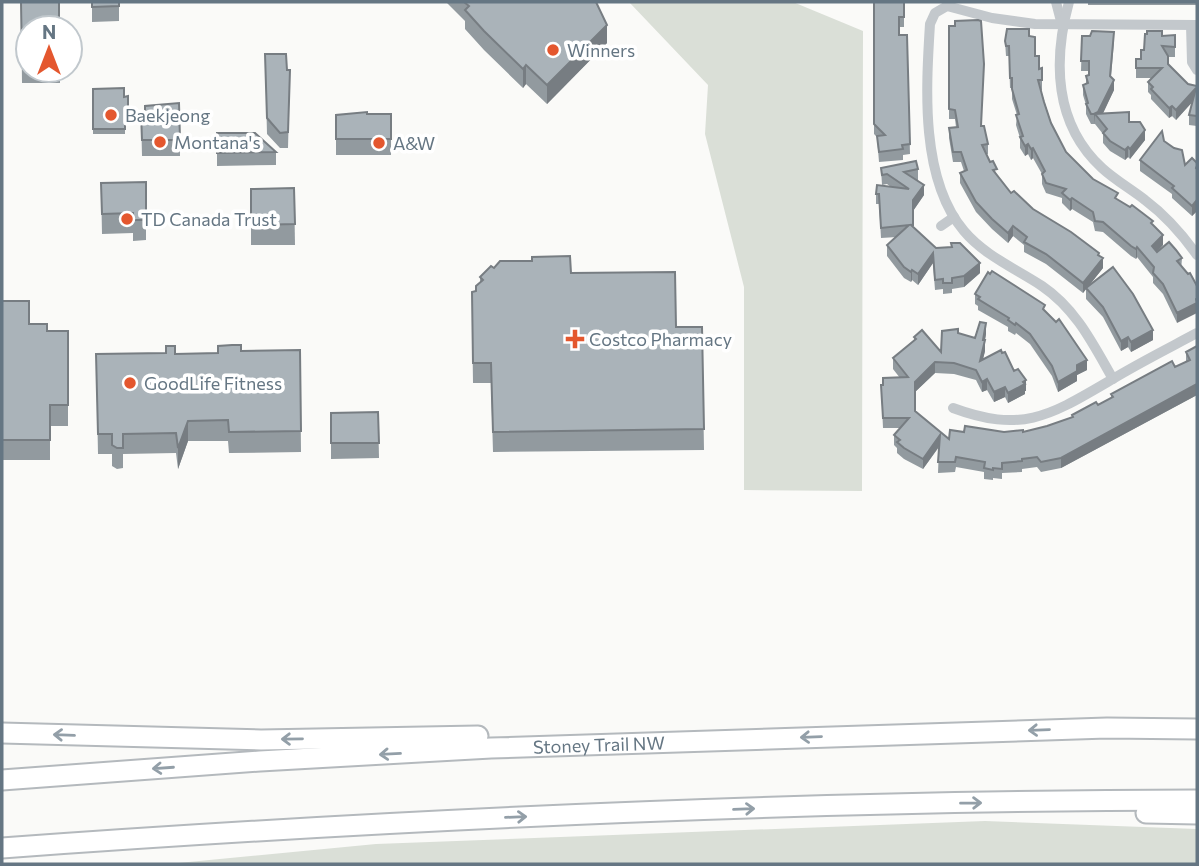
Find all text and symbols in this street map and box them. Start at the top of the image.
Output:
north arrow [14,14,84,84]
text: N [42,20,56,43]
place label: Winners [567,39,635,61]
marker: Winners [545,42,561,58]
place label: Baekjeong [125,104,210,126]
marker: Baekjeong [103,107,119,123]
place label: Montana's [174,131,261,153]
place label: A&W [393,132,435,154]
marker: Montana's [152,134,168,150]
marker: A&W [371,135,387,151]
place label: TD Canada Trust [141,208,277,230]
marker: TD Canada Trust [119,211,135,227]
place label: Costco Pharmacy [589,328,732,350]
marker: Costco Pharmacy [567,331,583,347]
place label: GoodLife Fitness [144,372,282,394]
marker: GoodLife Fitness [122,375,138,391]
one-way arrow [1027,723,1050,737]
one-way arrow [53,729,76,742]
one-way arrow [800,730,823,744]
street label: Stoney Trail NW [533,731,665,758]
one-way arrow [281,733,304,746]
one-way arrow [379,748,402,761]
one-way arrow [152,762,174,775]
one-way arrow [959,796,982,809]
one-way arrow [732,802,755,815]
one-way arrow [505,810,528,823]

